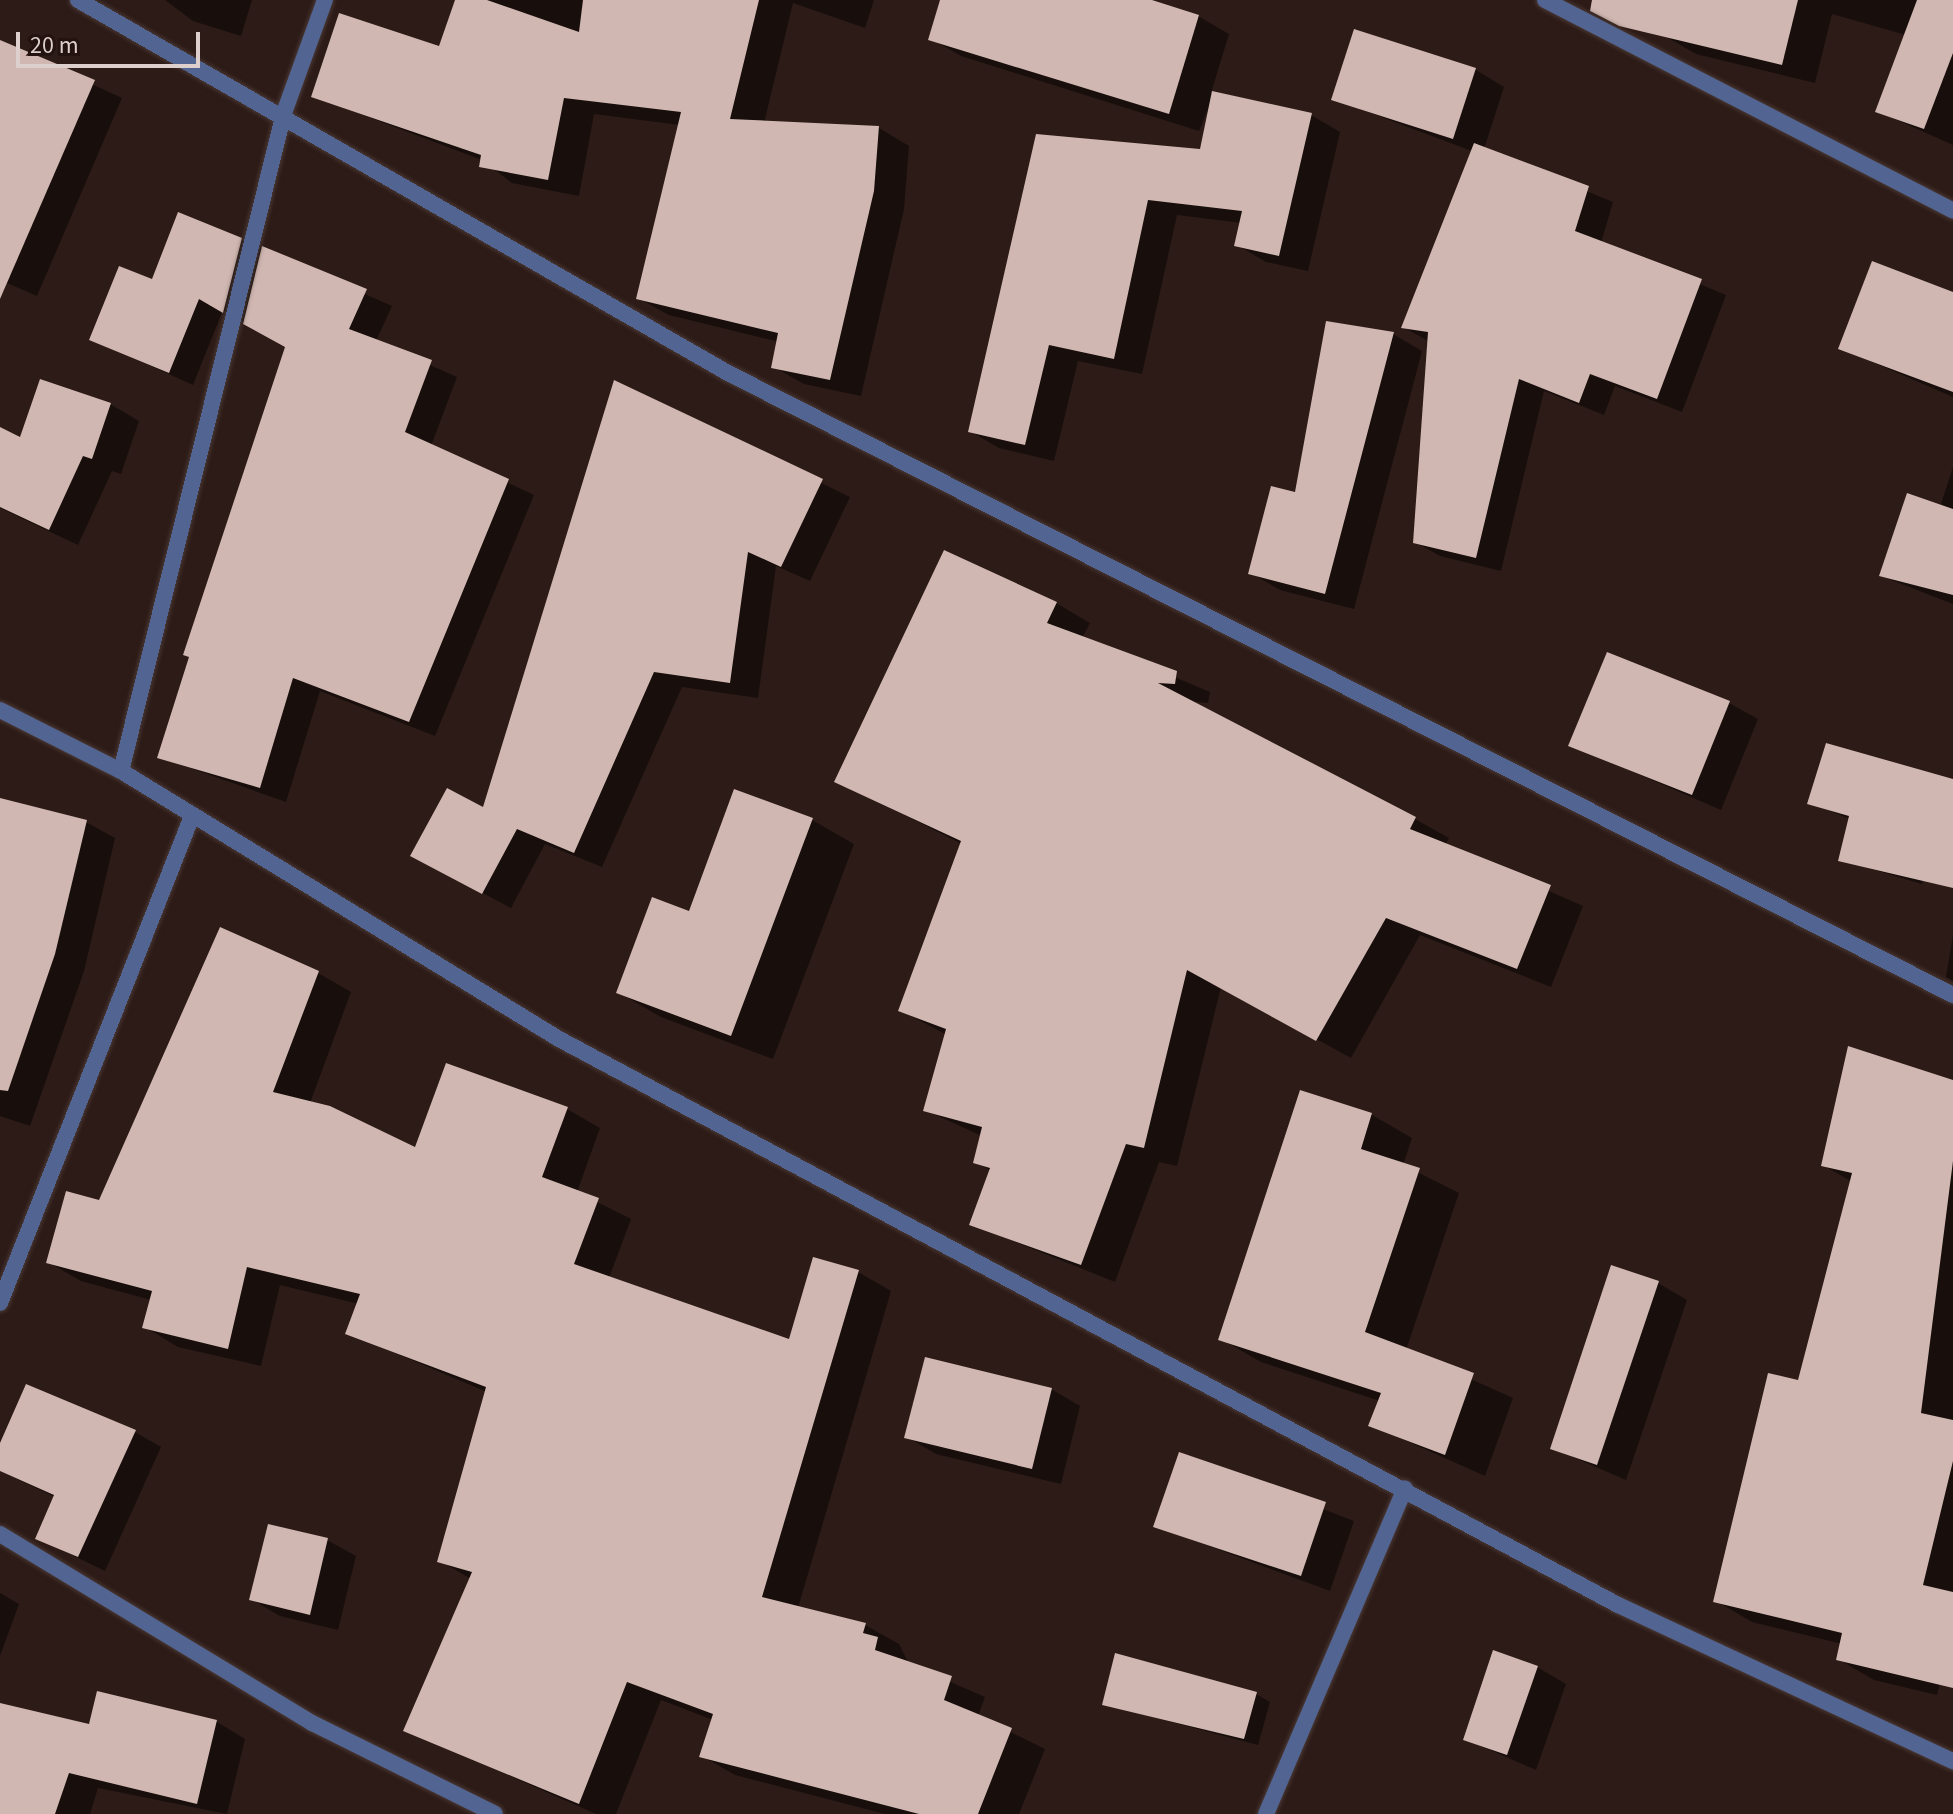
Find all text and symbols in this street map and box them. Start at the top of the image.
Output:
scale bar [20,16,204,66]
text: 20 m [30,28,79,63]

